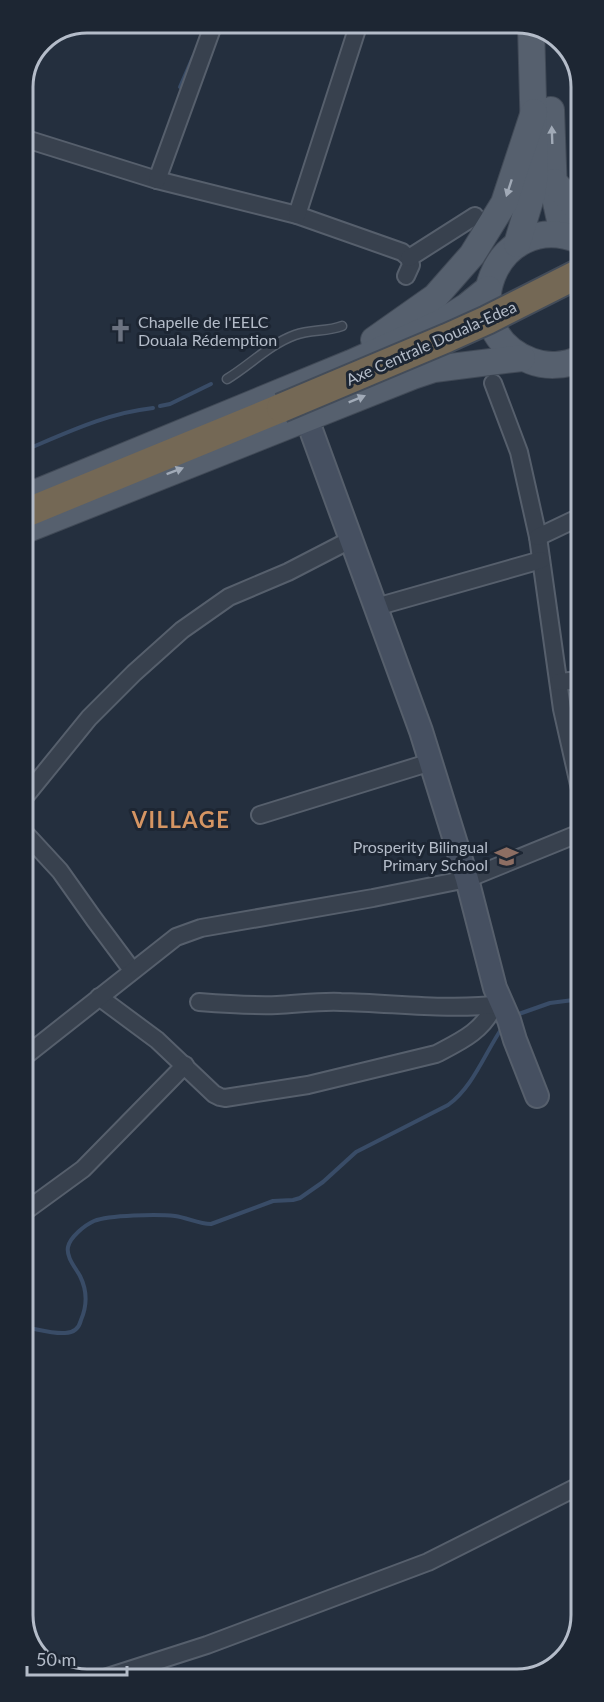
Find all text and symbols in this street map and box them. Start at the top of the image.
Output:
one-way arrow [547,125,557,144]
one-way arrow [504,179,513,197]
street label: Axe Centrale Douala-Edea [343,296,519,389]
place label: Chapelle de l'EELC Douala Rédemption [138,312,277,349]
church icon: Chapelle de l'EELC Douala Rédemption [107,318,133,344]
one-way arrow [348,394,366,404]
one-way arrow [167,466,185,476]
district label: VILLAGE [131,806,230,833]
place label: Prosperity Bilingual Primary School [353,837,488,874]
school or university icon: Prosperity Bilingual Primary School [493,843,519,869]
scale bar [27,1639,128,1677]
text: 50 m [36,1648,76,1670]

